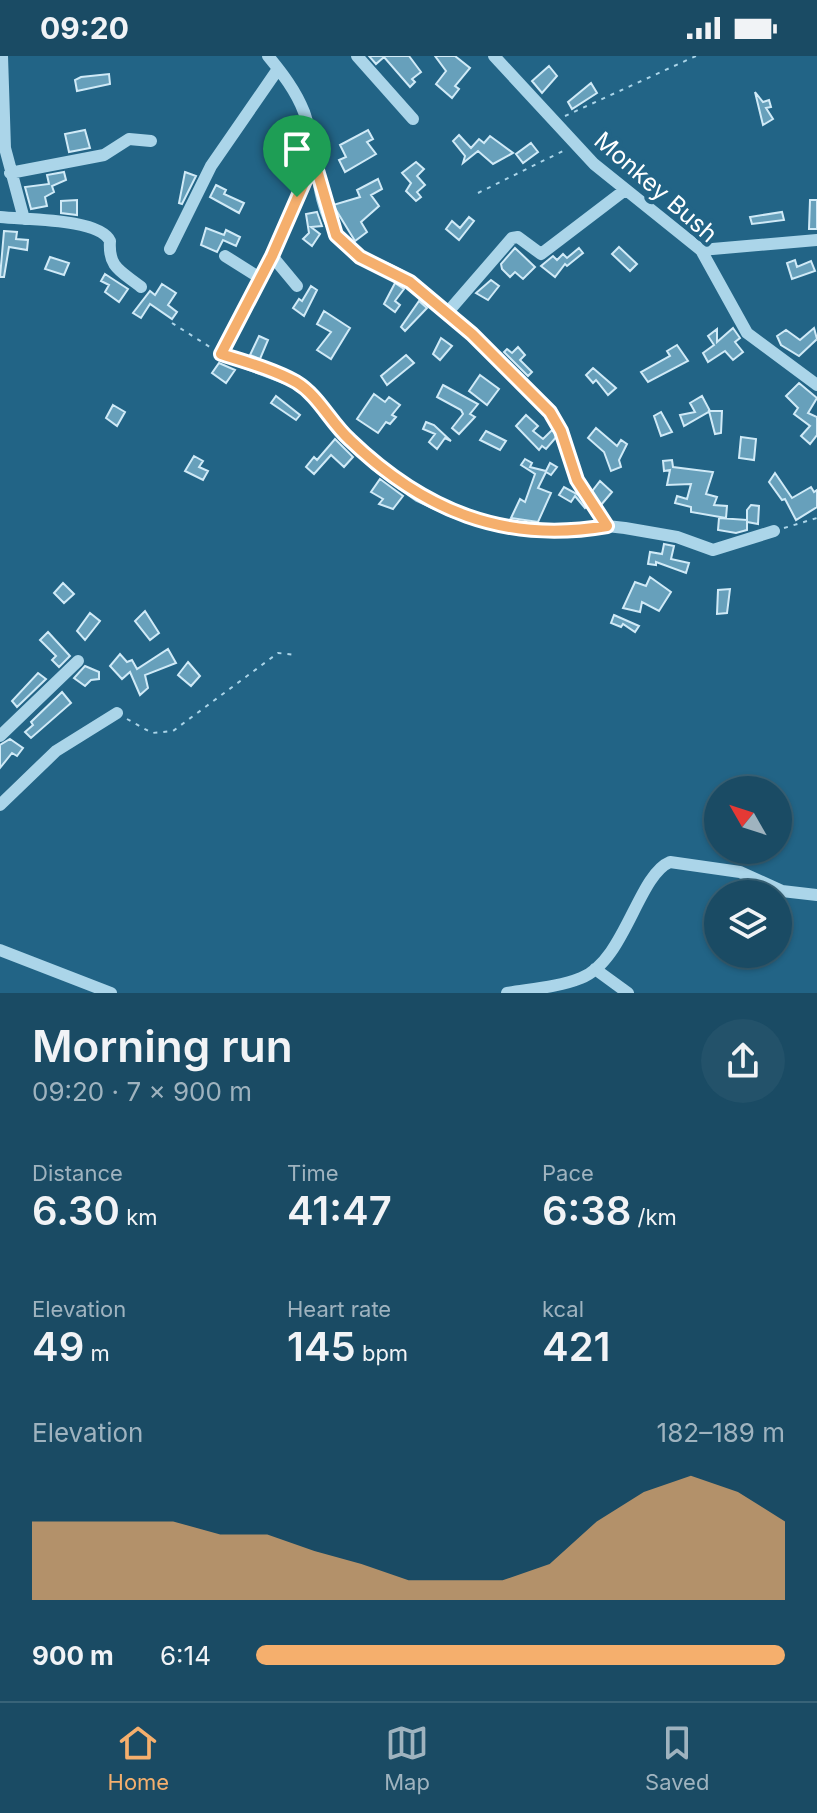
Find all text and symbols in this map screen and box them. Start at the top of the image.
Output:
text: 09:20 [40,10,129,46]
pin [263,115,331,197]
street label: Monkey Bush [589,126,723,248]
icon: arrive [275,127,319,171]
north arrow [704,776,792,864]
map controls [704,776,792,968]
button: layers [704,880,792,968]
text: Morning run [32,1019,293,1073]
button: share [701,1019,785,1103]
text: 09:20 · 7 × 900 m [32,1076,252,1107]
text: Distance [32,1160,123,1186]
text: Time [287,1160,339,1186]
text: Pace [542,1160,594,1186]
text: 6.30 [32,1186,120,1235]
text: 41:47 [287,1186,392,1235]
text: 6:38 [542,1186,631,1235]
text: km [120,1204,158,1230]
text: /km [631,1204,677,1230]
text: Elevation [32,1296,126,1322]
text: Heart rate [287,1296,391,1322]
text: kcal [542,1296,584,1322]
text: 49 [32,1322,84,1371]
text: 145 [287,1322,356,1371]
text: 421 [542,1322,610,1371]
text: m [84,1340,110,1366]
text: bpm [356,1340,408,1366]
text: Elevation [32,1417,143,1448]
text: 182–189 m [657,1417,785,1448]
text: 900 m [32,1640,114,1671]
text: 6:14 [160,1640,211,1671]
tab: Home [108,1721,169,1795]
tab: Map [384,1721,430,1795]
tab: Saved [645,1721,709,1795]

